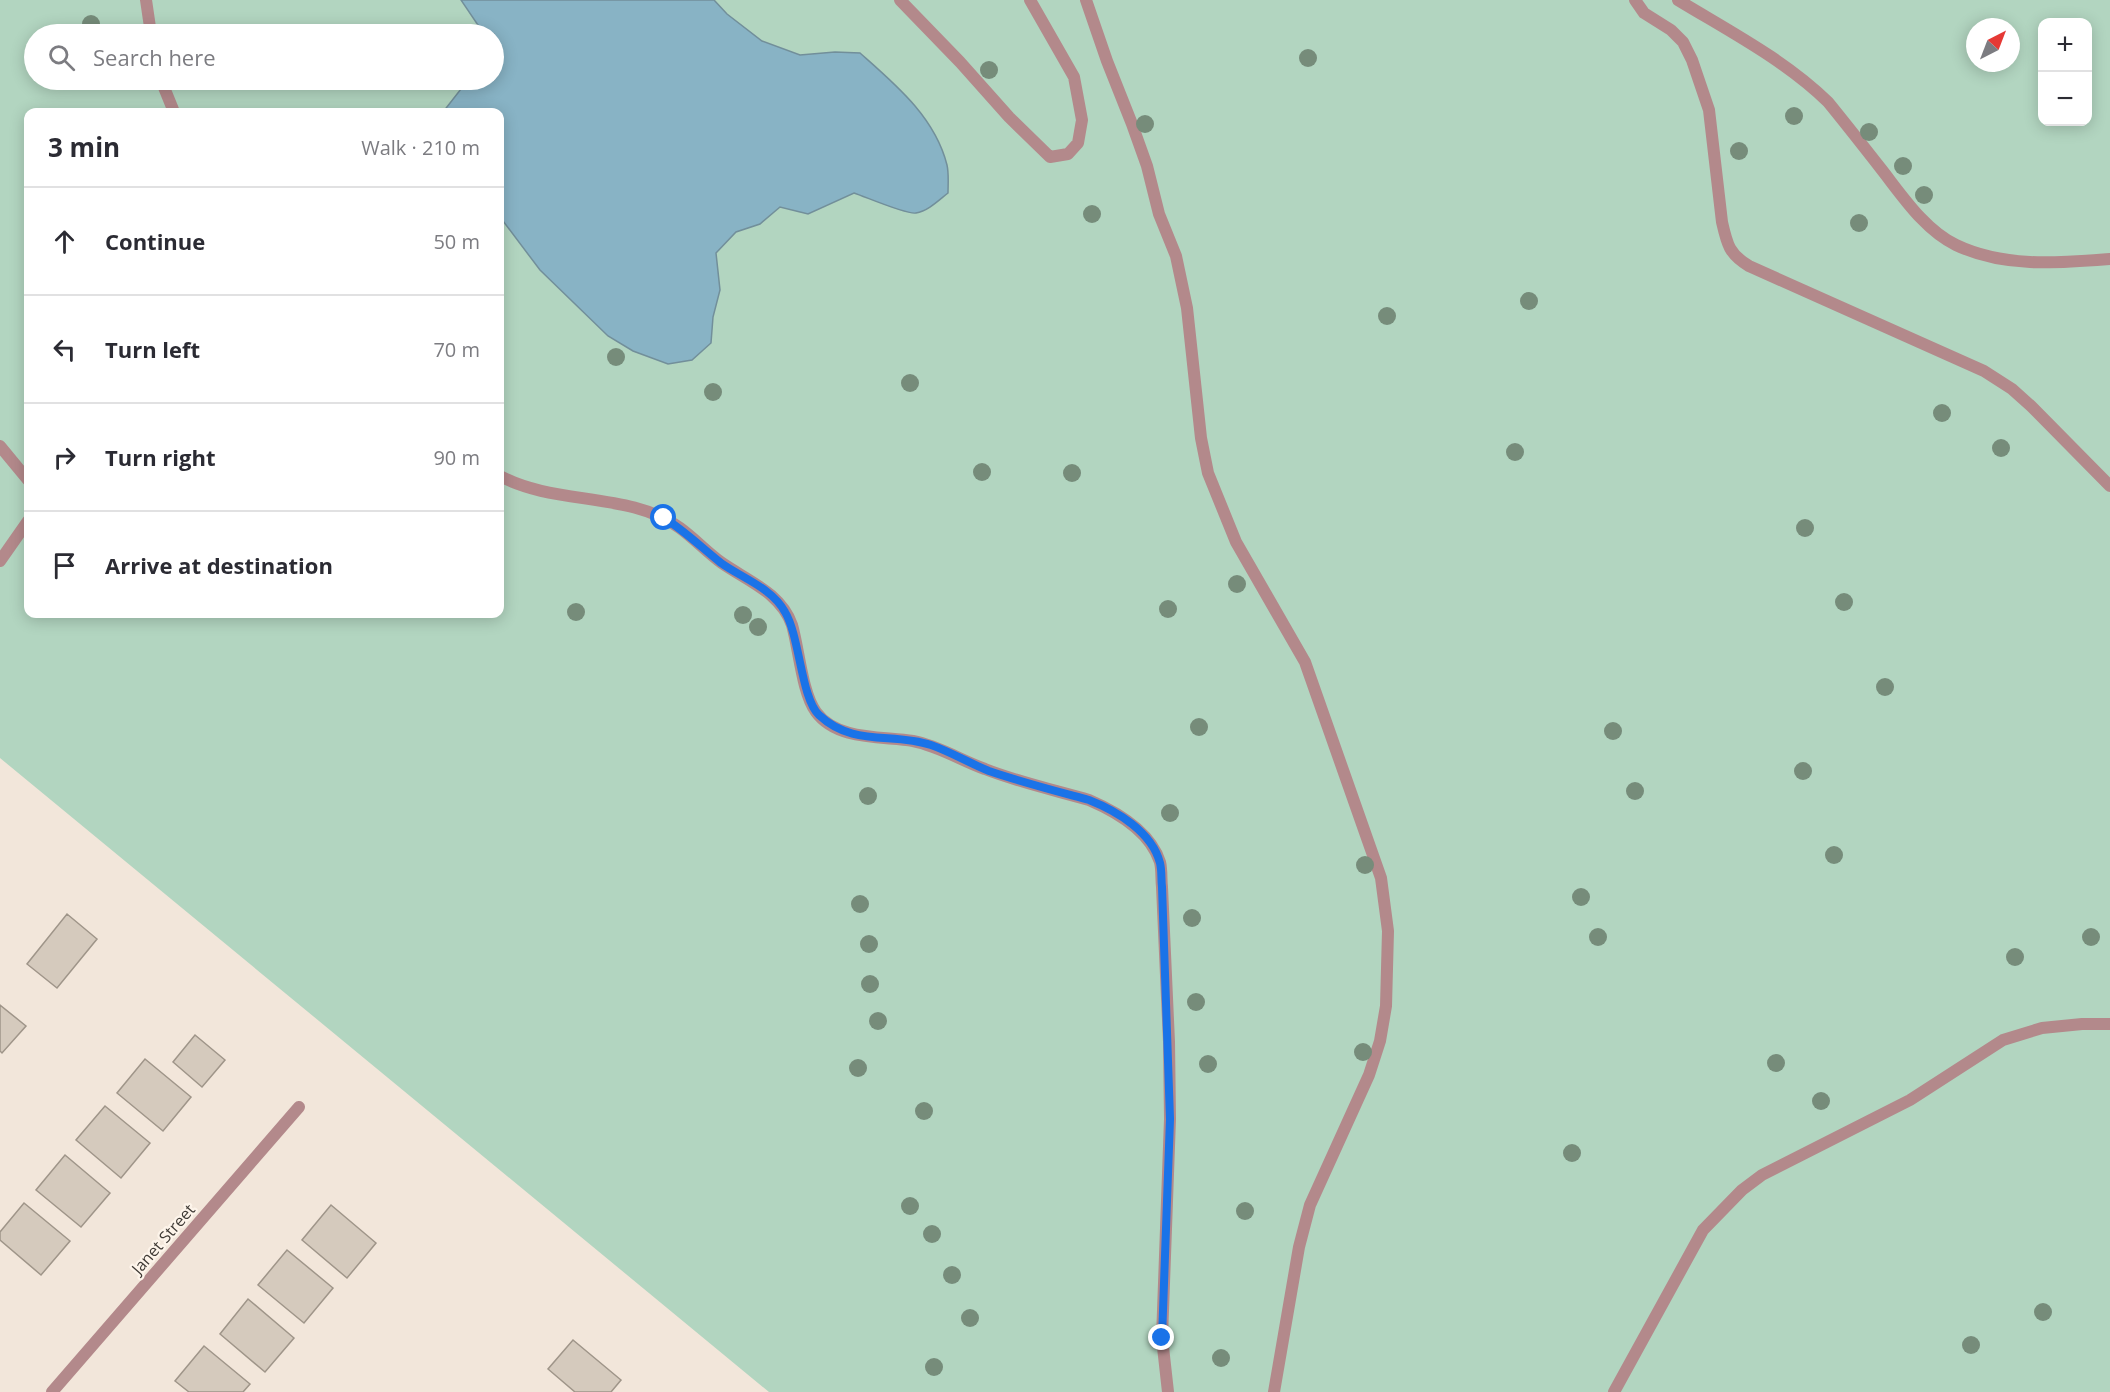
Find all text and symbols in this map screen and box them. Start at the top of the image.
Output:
north arrow [1966,18,2020,72]
map controls [2038,18,2092,126]
button: + [2038,18,2092,72]
search box [24,24,504,90]
icon: search [45,41,78,74]
text: Search here [93,42,216,72]
button: − [2038,72,2092,126]
text: 3 min [48,129,120,165]
text: Walk · 210 m [361,134,480,161]
icon: ahead [48,225,81,258]
text: Continue [105,226,205,256]
text: 50 m [433,228,480,255]
icon: left [48,333,81,366]
text: Turn left [105,334,200,364]
text: 70 m [433,336,480,363]
icon: right [48,441,81,474]
text: Turn right [105,442,216,472]
text: 90 m [433,444,480,471]
route start [650,504,676,530]
icon: arrive [48,549,81,582]
text: Arrive at destination [105,550,333,580]
street label: Janet Street [125,1199,200,1280]
route end [1148,1324,1174,1350]

